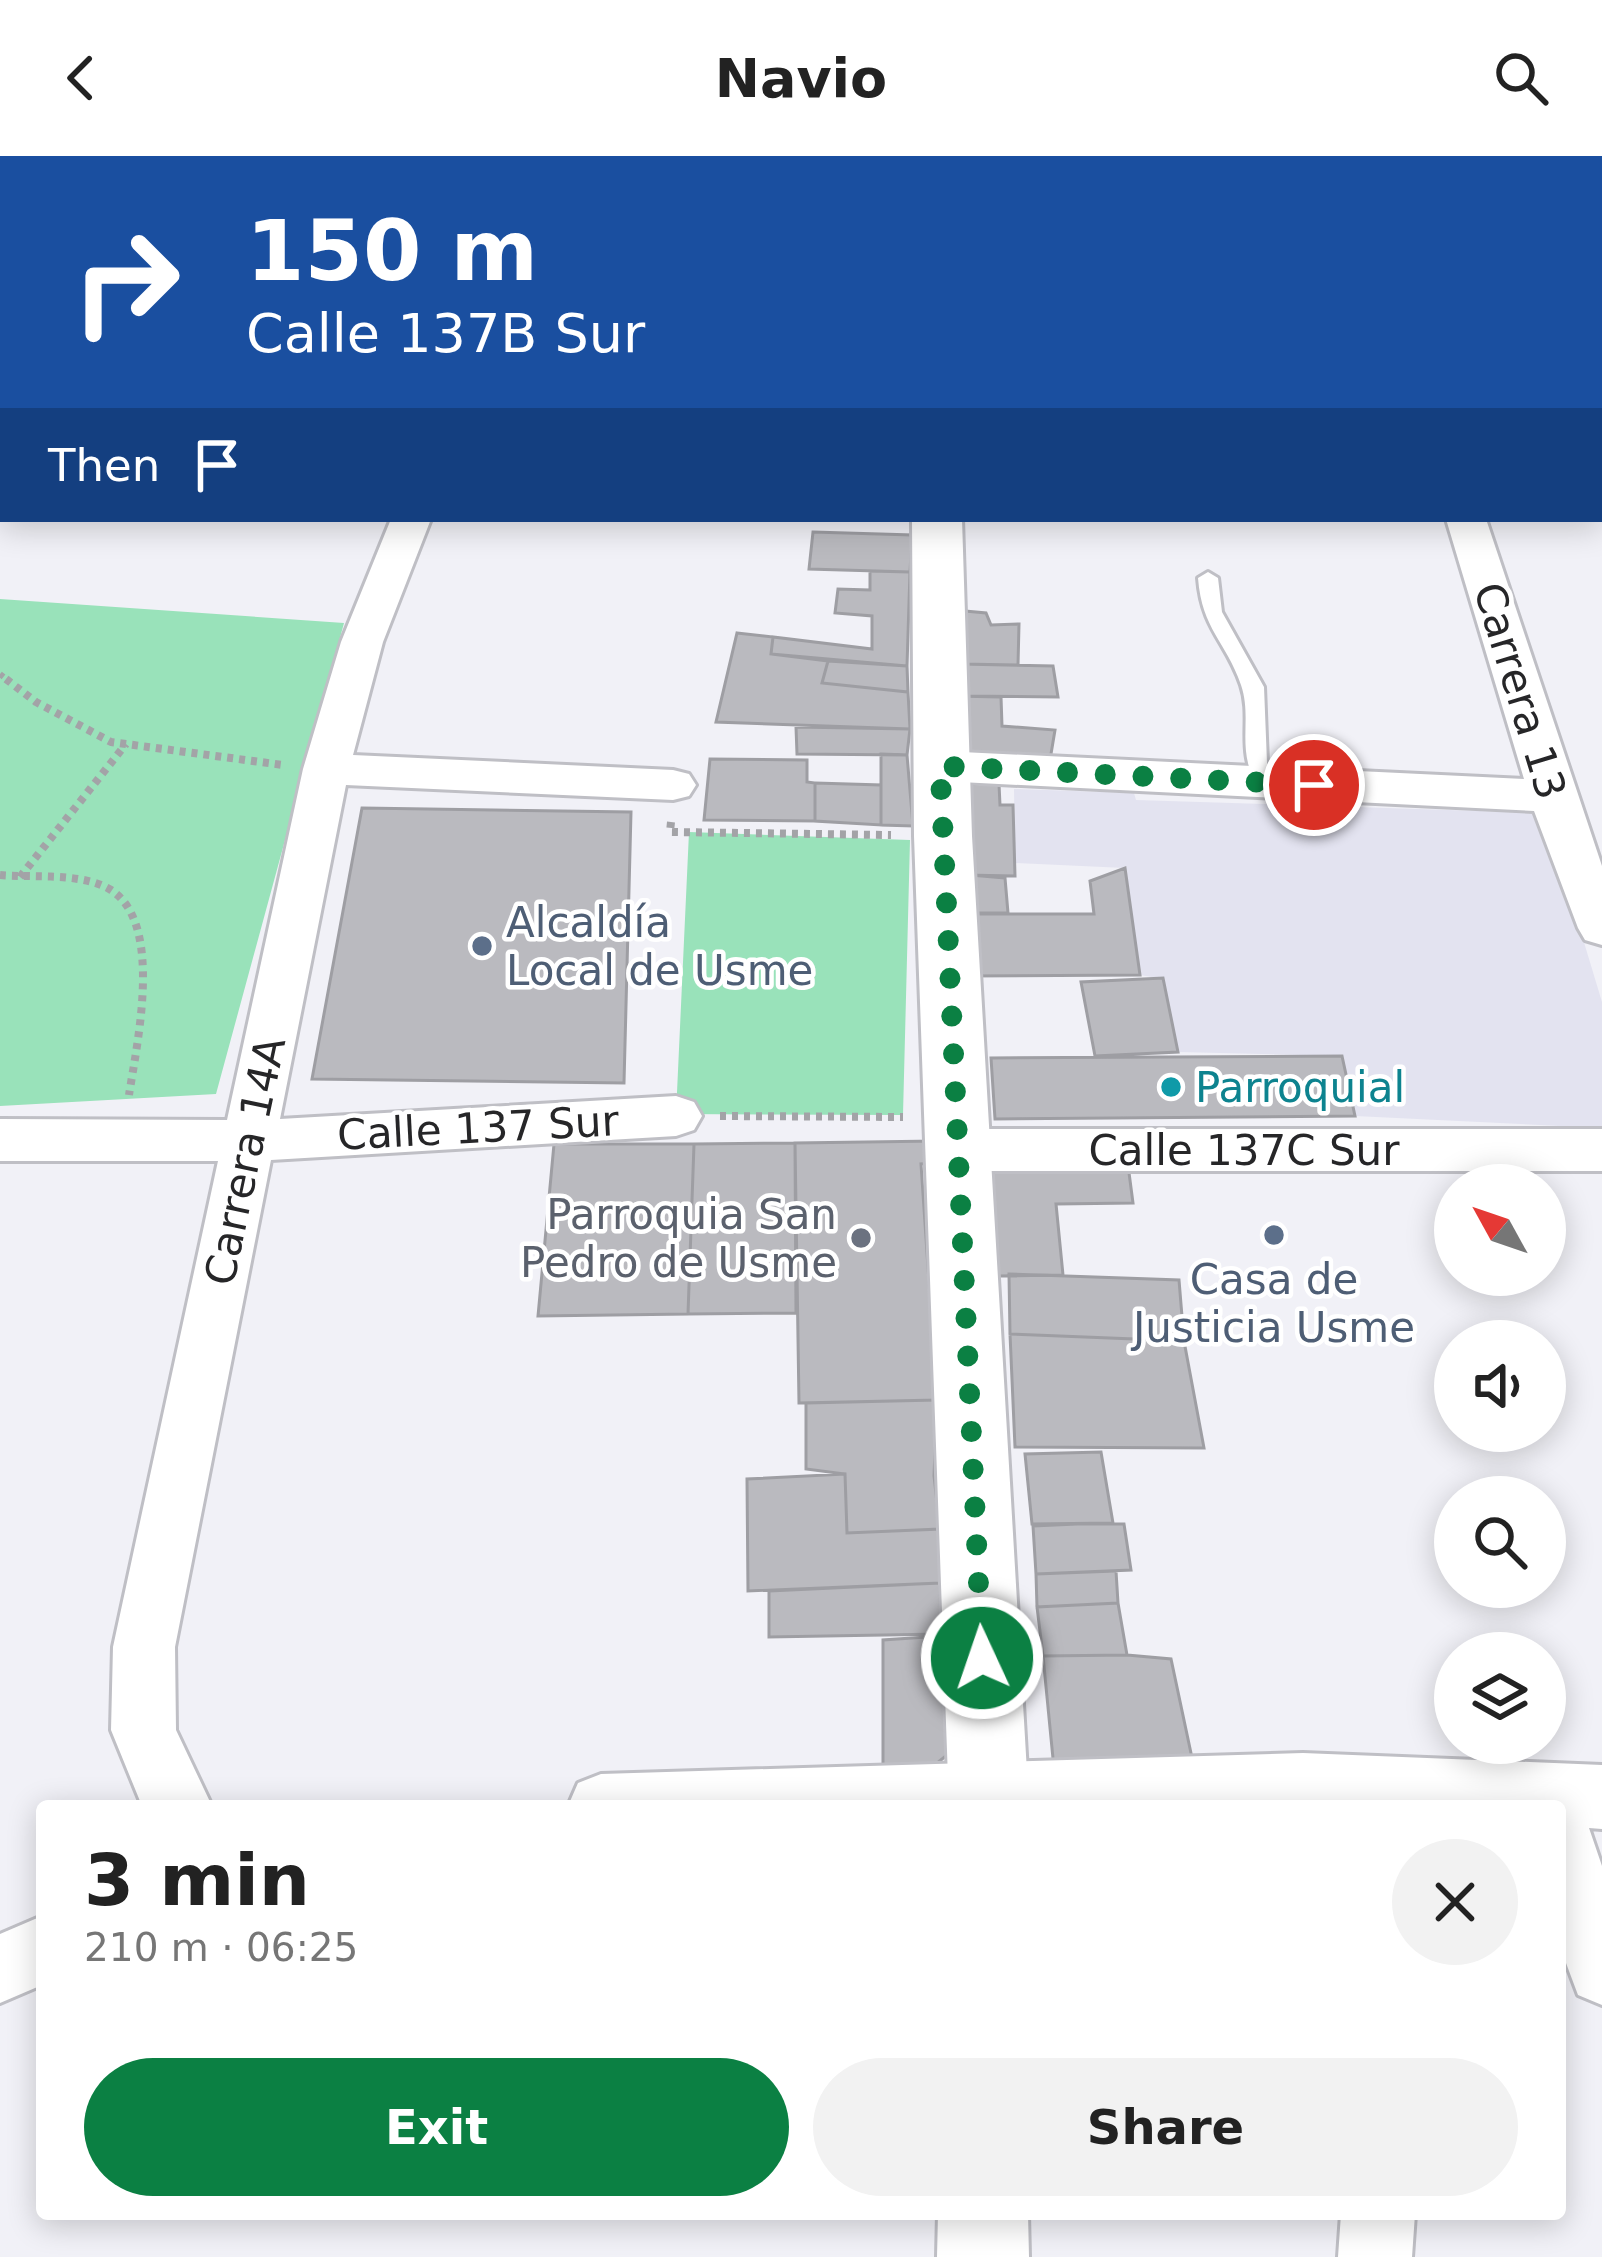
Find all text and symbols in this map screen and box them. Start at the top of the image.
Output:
icon: back [48,45,114,111]
icon: search [1488,45,1554,111]
text: Navio [715,47,887,110]
text: 150 m [246,202,538,300]
icon: right [48,204,204,360]
text: Calle 137B Sur [246,302,645,365]
icon: arrive [184,432,250,498]
text: Then [48,439,160,492]
street label: Carrera 13 [1464,577,1576,805]
pin [1263,734,1365,836]
icon: arrive [1281,752,1347,818]
place label: Alcaldía Local de Usme [506,898,813,995]
marker: Alcaldía Local de Usme [469,933,495,959]
street label: Carrera 14A [195,1032,295,1289]
place label: Parroquial [1195,1063,1405,1112]
marker: Parroquial [1158,1074,1184,1100]
street label: Calle 137 Sur [336,1096,621,1160]
street label: Calle 137C Sur [1089,1126,1400,1175]
north arrow [1434,1164,1566,1296]
map controls [1434,1164,1566,1764]
place label: Parroquia San Pedro de Usme [520,1190,837,1287]
marker: Casa de Justicia Usme [1261,1222,1287,1248]
marker: Parroquia San Pedro de Usme [848,1225,874,1251]
place label: Casa de Justicia Usme [1130,1255,1415,1352]
button: sound [1434,1320,1566,1452]
button: search [1434,1476,1566,1608]
position arrow [919,1595,1045,1721]
button: layers [1434,1632,1566,1764]
text: 3 min [84,1838,310,1922]
button: close [1392,1839,1518,1965]
text: 210 m · 06:25 [84,1925,358,1970]
button: Exit [84,2058,789,2196]
button: Share [813,2058,1518,2196]

